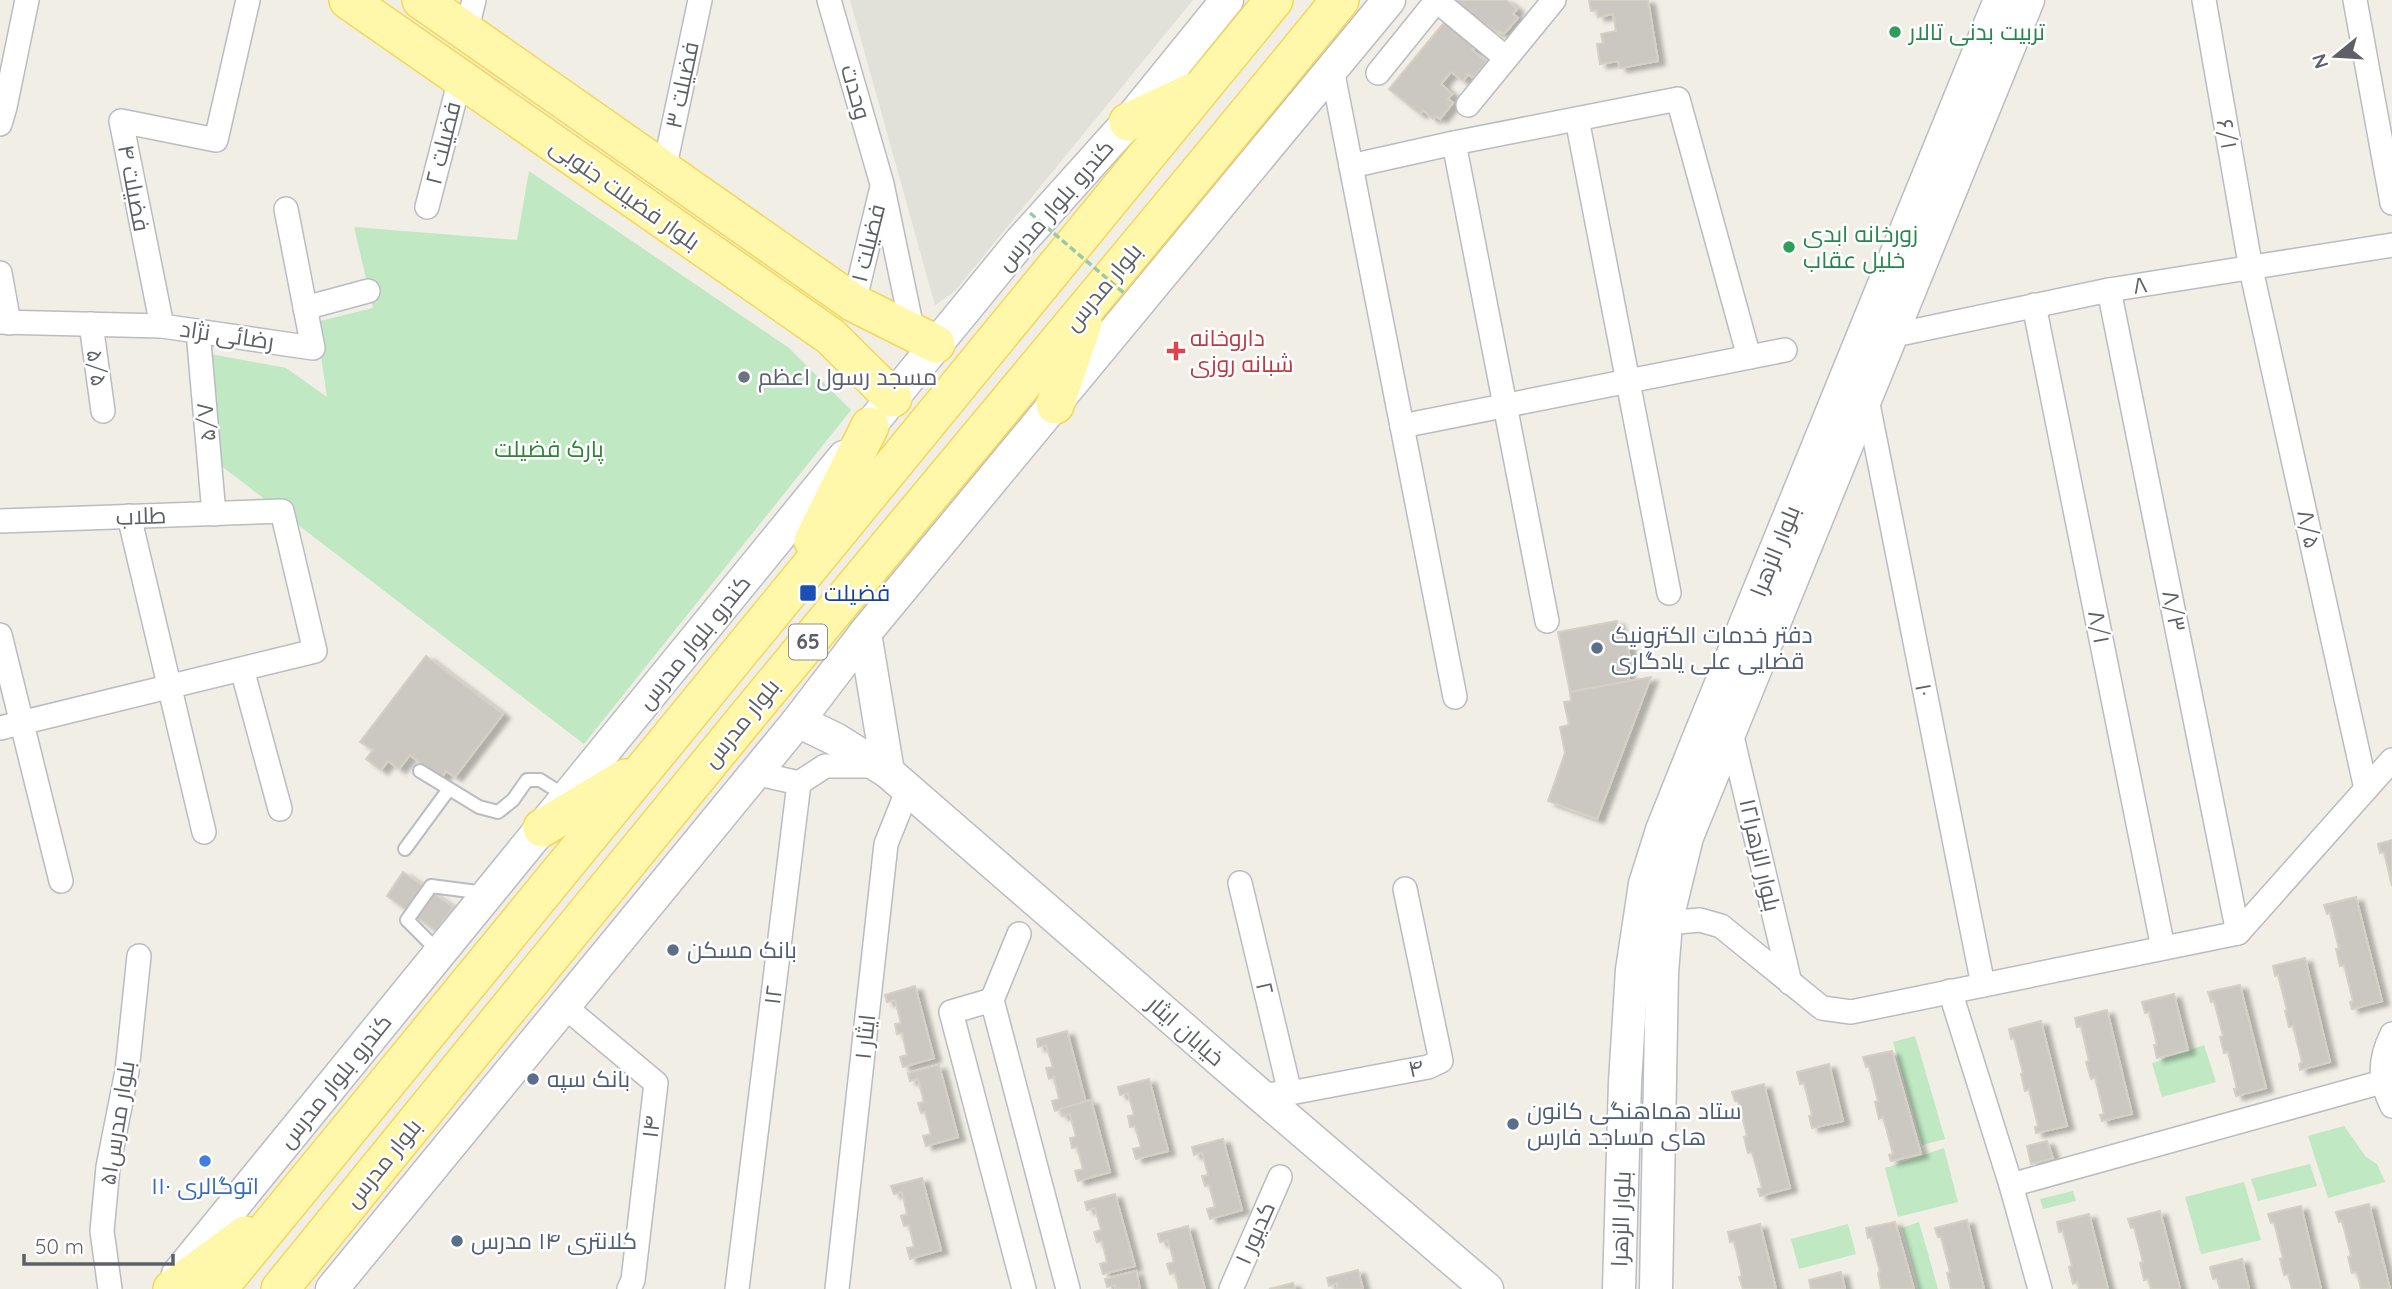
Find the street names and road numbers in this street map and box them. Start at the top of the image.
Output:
street label: فضیلت ۳ [658,39,705,131]
street label: وحدت [835,61,878,123]
street label: فضیلت ۲ [418,98,467,187]
street label: ۶/۱ [2211,117,2244,151]
street label: بلوار فضیلت جنوبی [545,131,706,256]
street label: کندرو بلوار مدرس [990,133,1119,276]
street label: فضیلت ۴ [112,142,157,234]
street label: فضیلت ۱ [844,201,891,285]
street label: بلوار مدرس [1057,237,1148,337]
street label: ۸ [2131,269,2149,300]
street label: رضائی نژاد [178,314,276,355]
street label: ۵/۵ [81,348,114,388]
street label: ۵/۷ [189,401,222,443]
street label: طلاب [115,500,167,531]
street label: بلوار الزهرا [1743,501,1806,601]
street label: ۸/۵ [2291,507,2328,551]
street label: کندرو بلوار مدرس [631,569,757,715]
street label: ۸/۳ [2156,588,2193,634]
street label: ۸/۱ [2082,608,2117,646]
road number: 65 [789,624,827,660]
street label: بلوار مدرس [696,672,785,773]
street label: ۱۰ [1909,681,1940,699]
street label: بلوار الزهرا۱۲ [1733,796,1788,914]
street label: ۲ [1250,979,1281,997]
street label: ۱۲ [757,984,788,1006]
street label: خیابان ایثار [1140,988,1231,1072]
street label: کندرو بلوار مدرس [272,1008,398,1154]
street label: ایثار ۱ [848,1013,881,1061]
street label: ۴ [1405,1052,1427,1083]
street label: بلوار مدرس۵۱ [92,1059,141,1187]
street label: بلوار مدرس [338,1112,427,1213]
street label: ۱۴ [635,1114,666,1140]
street label: بلوار الزهرا [1604,1171,1637,1267]
street label: کدیور ۱ [1228,1197,1281,1269]

